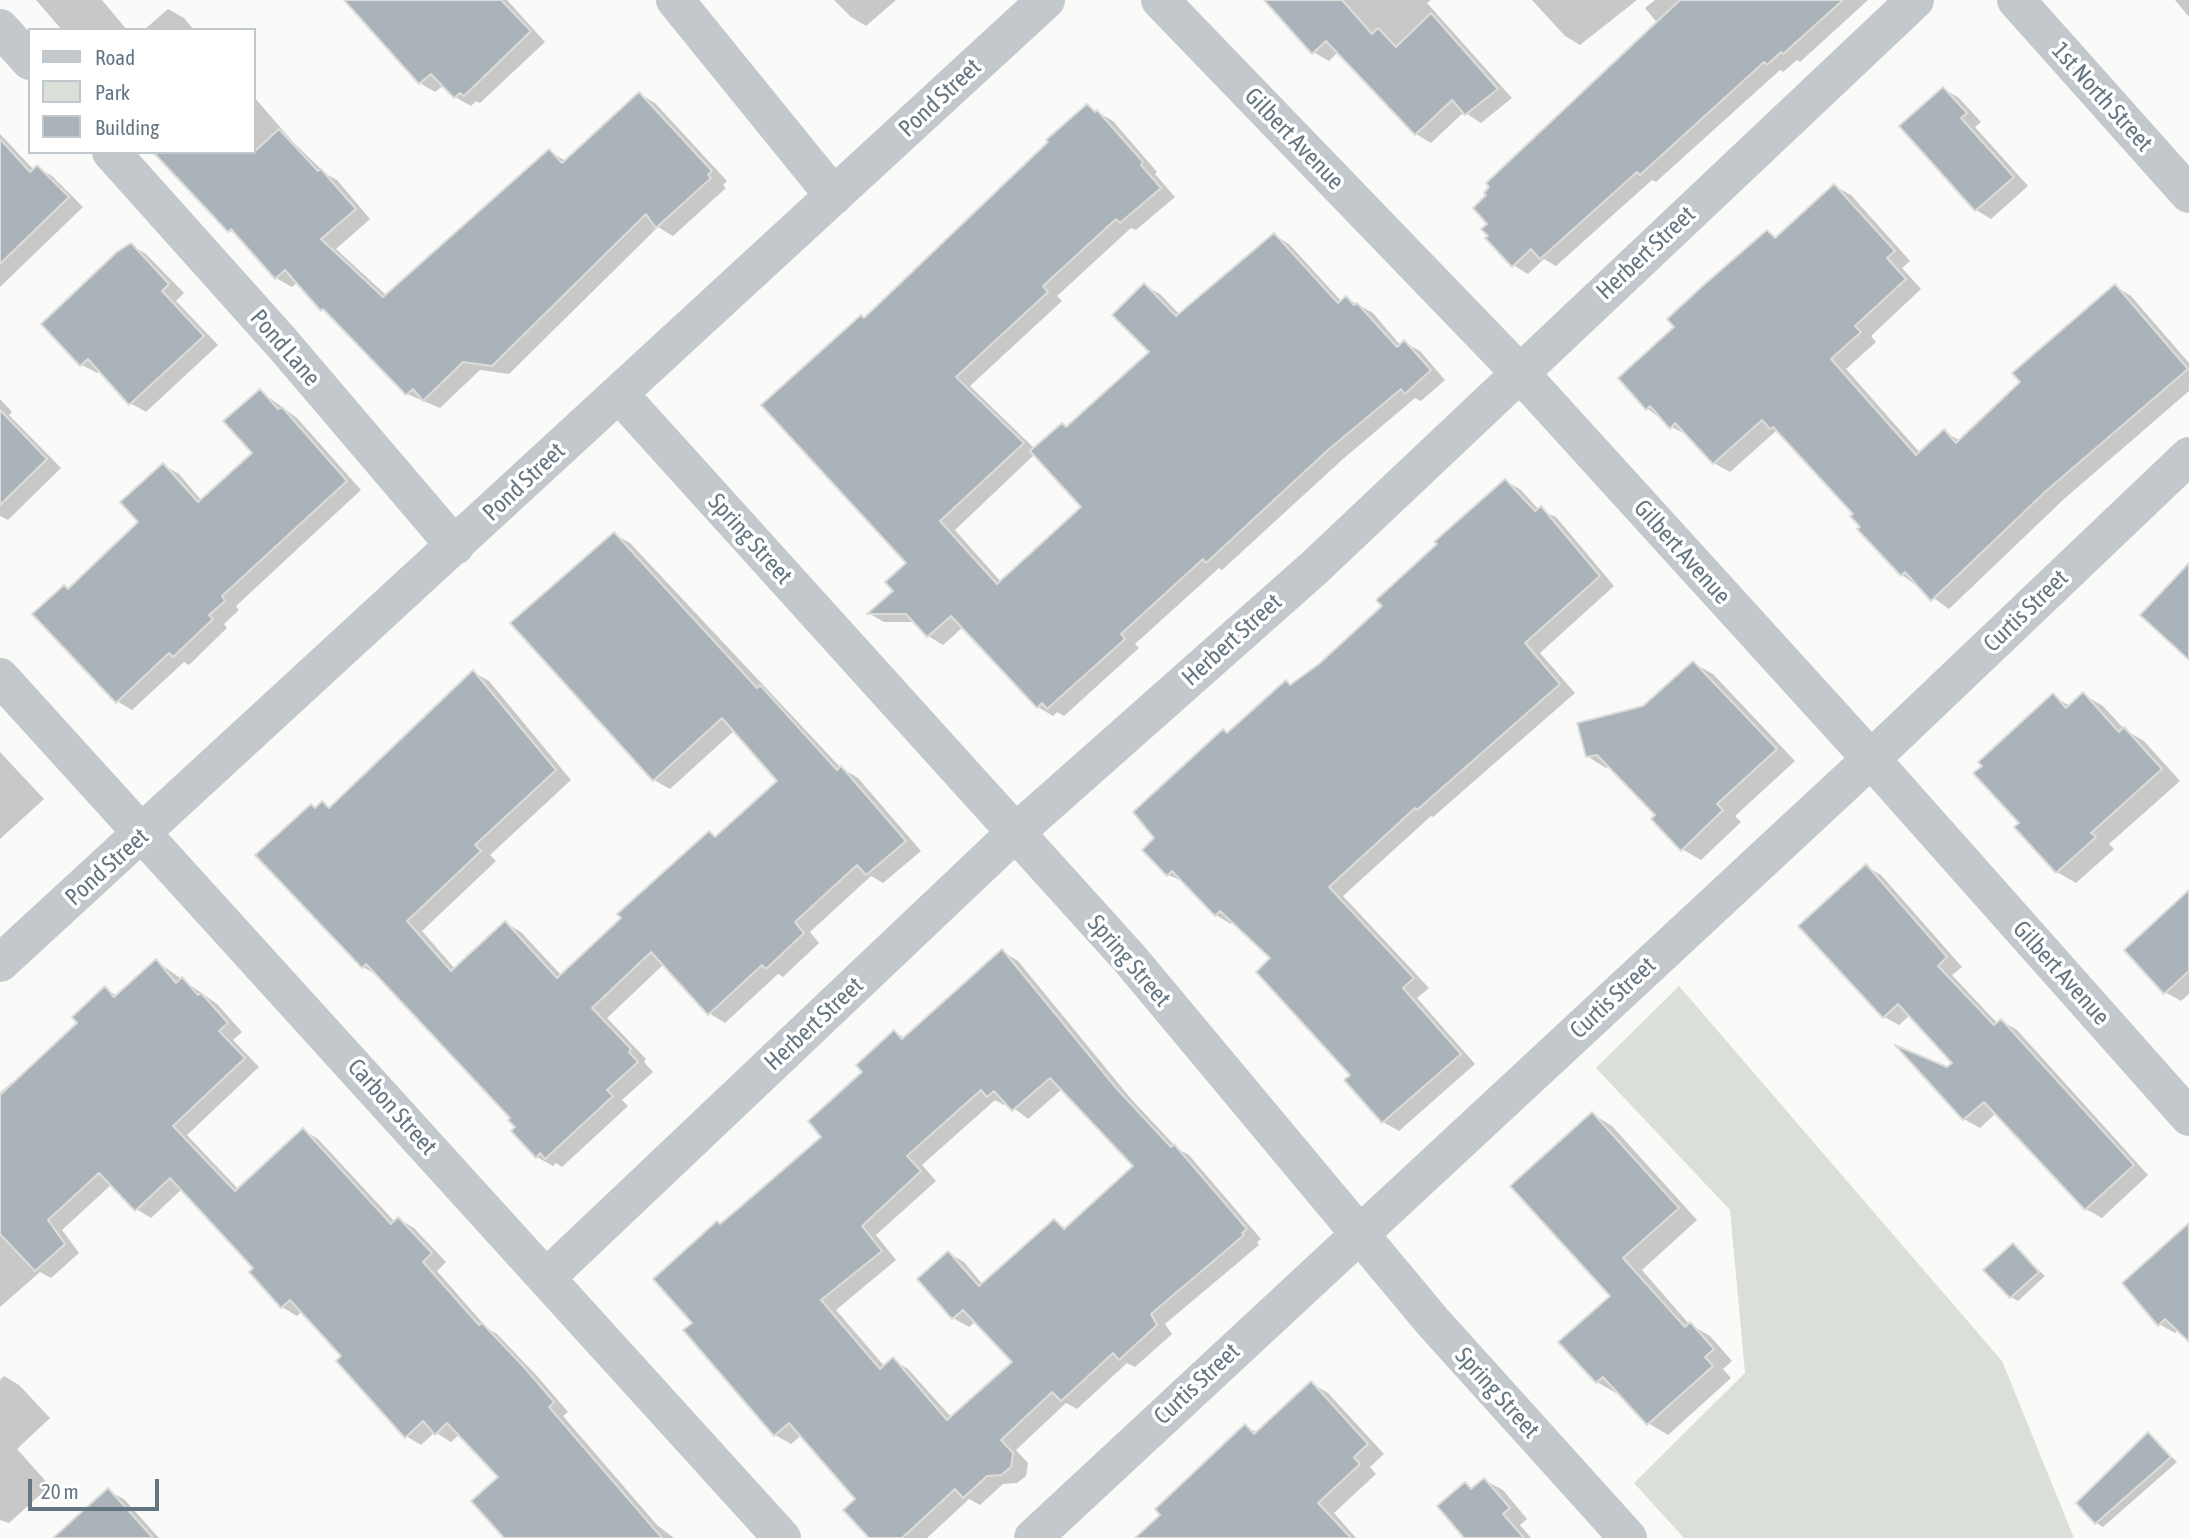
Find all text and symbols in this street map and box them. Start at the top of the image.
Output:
legend [28,28,256,154]
street label: 1st North Street [2046,37,2158,157]
text: Road [95,45,135,69]
street label: Pond Street [893,53,987,143]
text: Park [95,80,130,104]
street label: Gilbert Avenue [1238,82,1350,196]
text: Building [95,115,159,139]
street label: Herbert Street [1591,200,1701,306]
street label: Pond Lane [244,304,326,392]
street label: Pond Street [477,437,571,527]
street label: Spring Street [702,488,798,590]
street label: Gilbert Avenue [1628,494,1736,610]
street label: Curtis Street [1978,564,2074,658]
street label: Herbert Street [1176,588,1288,692]
street label: Pond Street [60,822,154,912]
street label: Spring Street [1081,909,1177,1013]
street label: Gilbert Avenue [2007,915,2115,1031]
street label: Curtis Street [1564,951,1662,1045]
street label: Herbert Street [759,971,869,1077]
street label: Carbon Street [341,1053,443,1161]
street label: Curtis Street [1148,1337,1246,1431]
street label: Spring Street [1449,1342,1545,1444]
scale bar [32,1464,163,1508]
text: 20 m [41,1479,79,1503]

